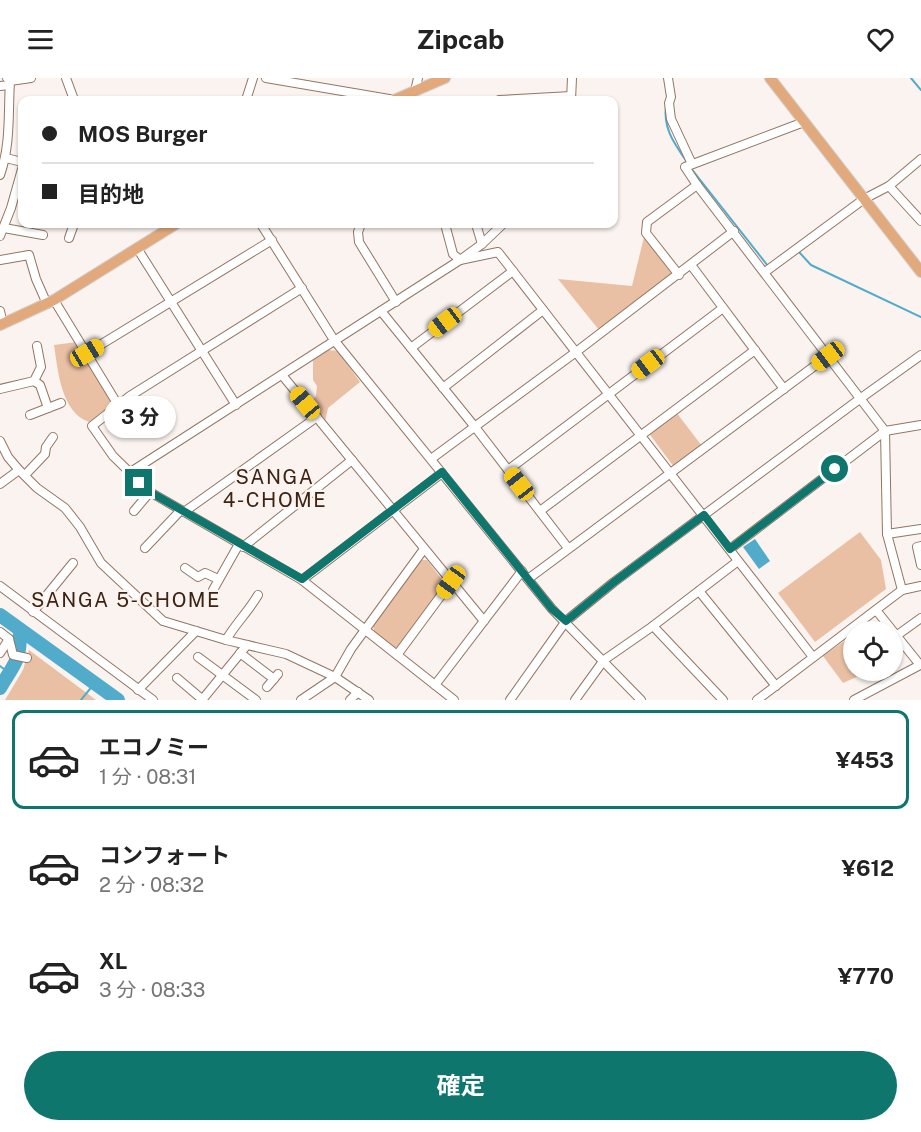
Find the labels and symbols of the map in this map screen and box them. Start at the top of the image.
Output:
car [425,304,465,340]
car [67,336,107,370]
car [808,338,848,374]
car [628,346,668,382]
car [287,383,323,423]
callout: 3 分 [103,396,175,438]
route start [821,455,848,482]
car [501,464,537,504]
district label: SANGA 4-CHOME [223,465,327,512]
route end [125,469,152,496]
car [433,562,469,602]
district label: SANGA 5-CHOME [31,588,221,612]

